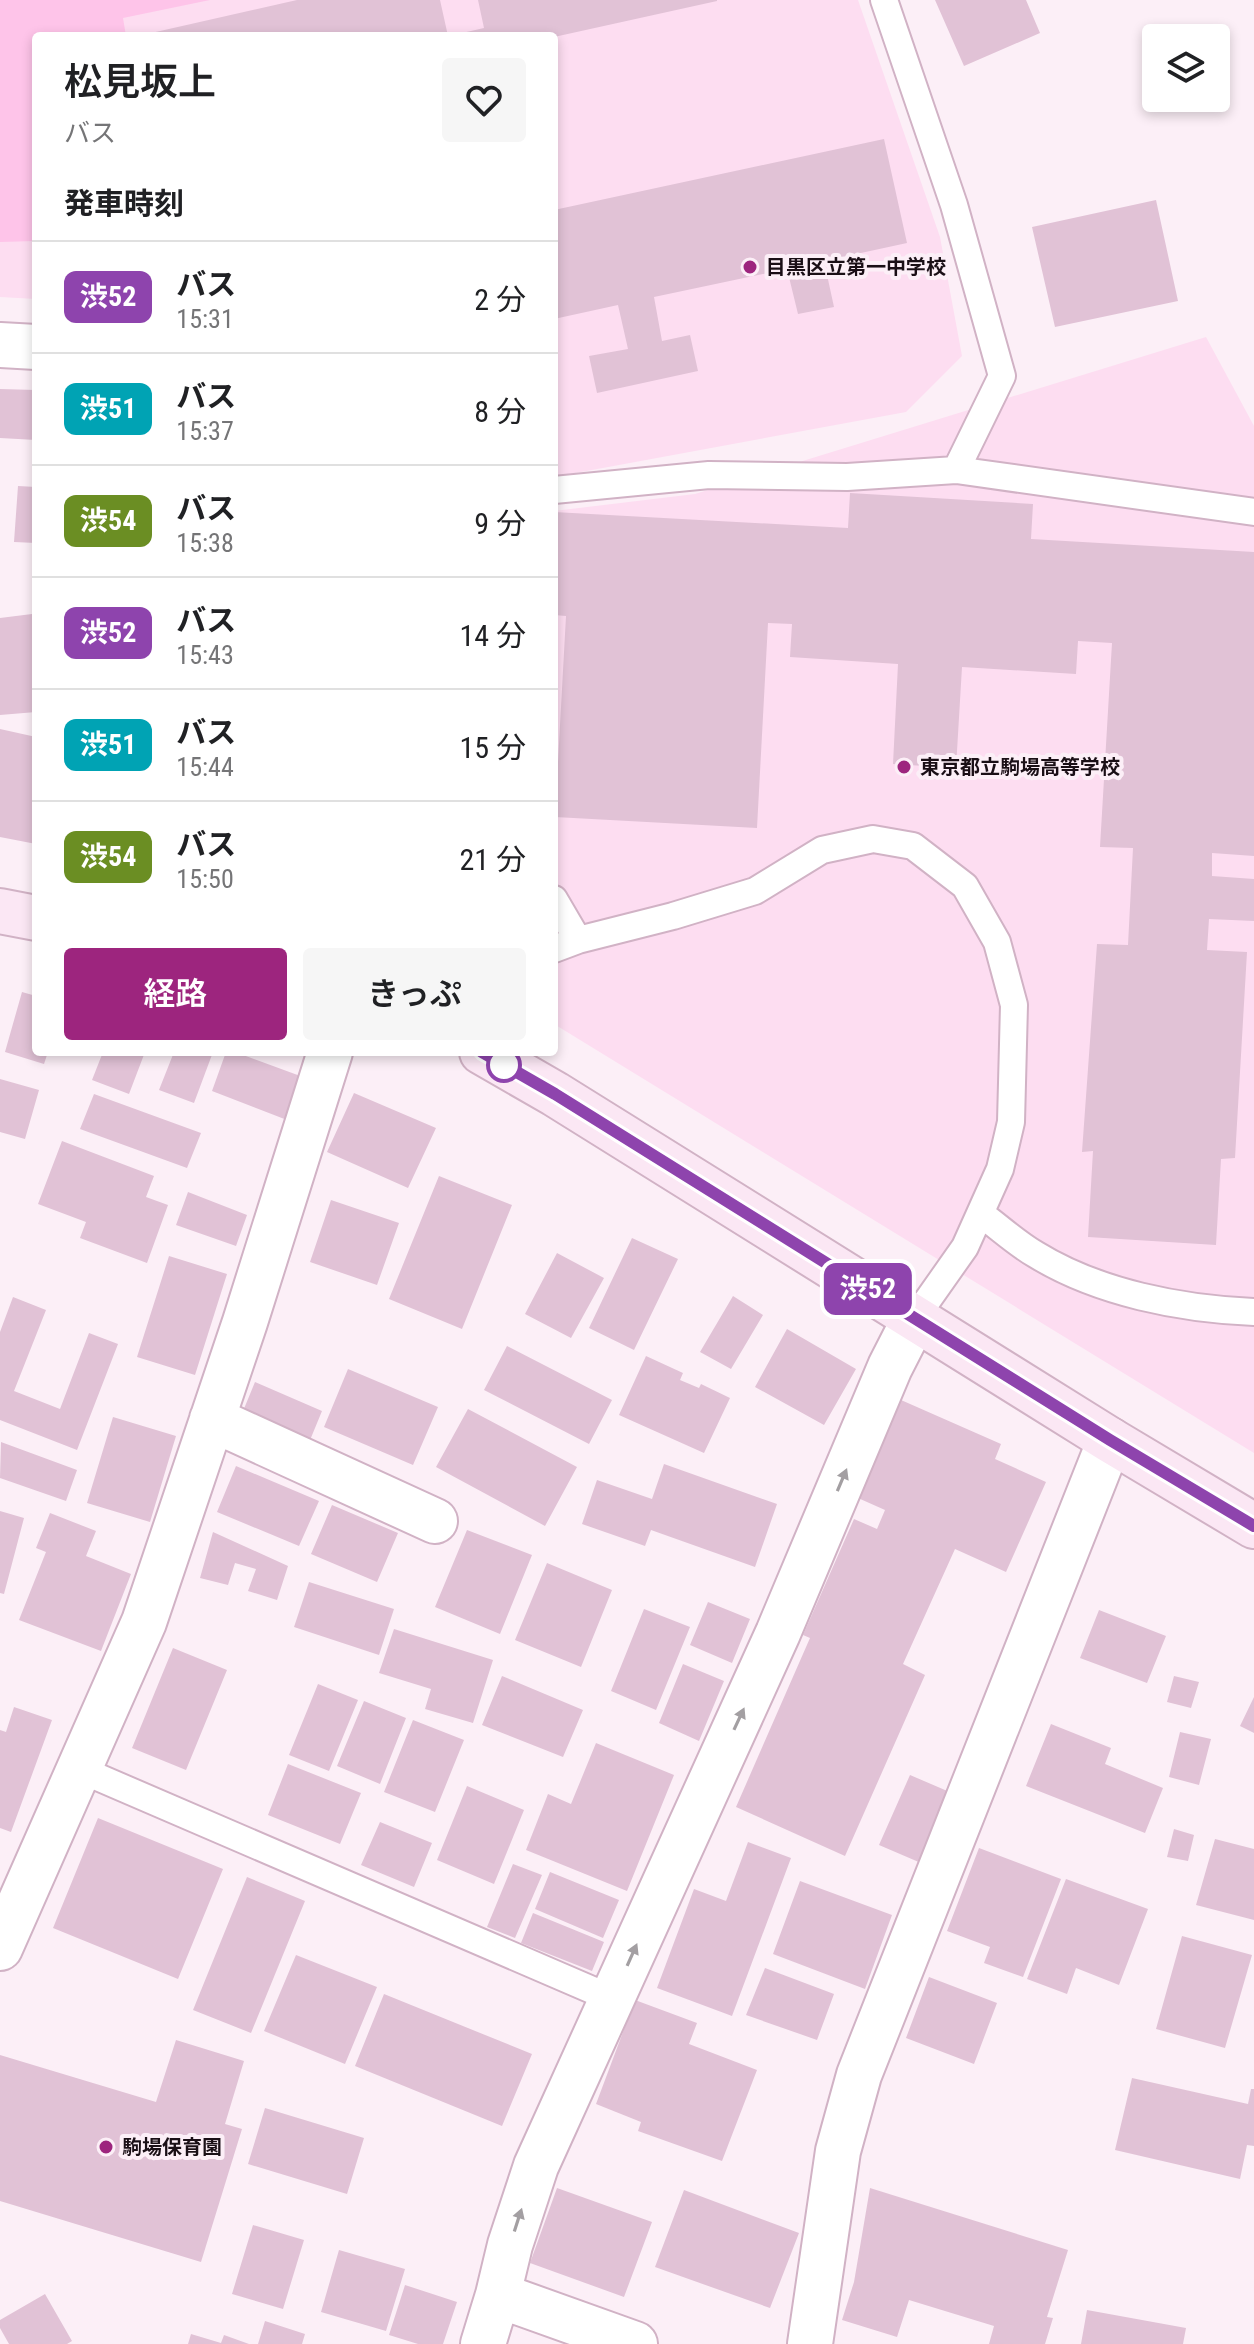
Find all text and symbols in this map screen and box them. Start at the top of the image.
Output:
map controls [1142,24,1230,112]
button: layers [1142,24,1230,112]
button: heart [442,58,526,142]
text: 松見坂上 [64,60,216,104]
text: バス [64,118,116,148]
text: 発車時刻 [64,186,184,221]
place label: 目黒区立第一中学校 [766,255,946,279]
marker: 目黒区立第一中学校 [741,258,759,276]
text: バス [176,267,236,302]
text: 渋52 [80,280,136,313]
text: 2 分 [474,282,526,317]
text: 15:31 [176,304,234,334]
text: バス [176,379,236,414]
text: 渋51 [80,392,136,425]
text: 8 分 [474,394,526,429]
text: 15:37 [176,416,234,446]
text: バス [176,491,236,526]
text: 渋54 [80,504,136,537]
text: 9 分 [474,506,526,541]
text: 15:38 [176,528,234,558]
text: バス [176,603,236,638]
text: 渋52 [80,616,136,649]
text: 14 分 [459,618,526,653]
text: 15:43 [176,640,234,670]
text: バス [176,715,236,750]
text: 渋51 [80,728,136,761]
text: 15 分 [459,730,526,765]
text: 15:44 [176,752,234,782]
place label: 東京都立駒場高等学校 [920,755,1120,779]
marker: 東京都立駒場高等学校 [895,758,913,776]
text: バス [176,827,236,862]
text: 渋54 [80,840,136,873]
text: 21 分 [459,842,526,877]
text: 15:50 [176,864,234,894]
button: 経路 [64,948,287,1040]
button: きっぷ [303,948,526,1040]
unlabelled marker [487,1048,521,1082]
line badge: 渋52 [822,1263,914,1315]
text: 渋52 [840,1272,896,1305]
one-way arrow [836,1468,849,1492]
one-way arrow [732,1707,746,1730]
one-way arrow [625,1944,639,1967]
place label: 駒場保育園 [122,2135,222,2159]
marker: 駒場保育園 [97,2138,115,2156]
one-way arrow [513,2207,525,2231]

